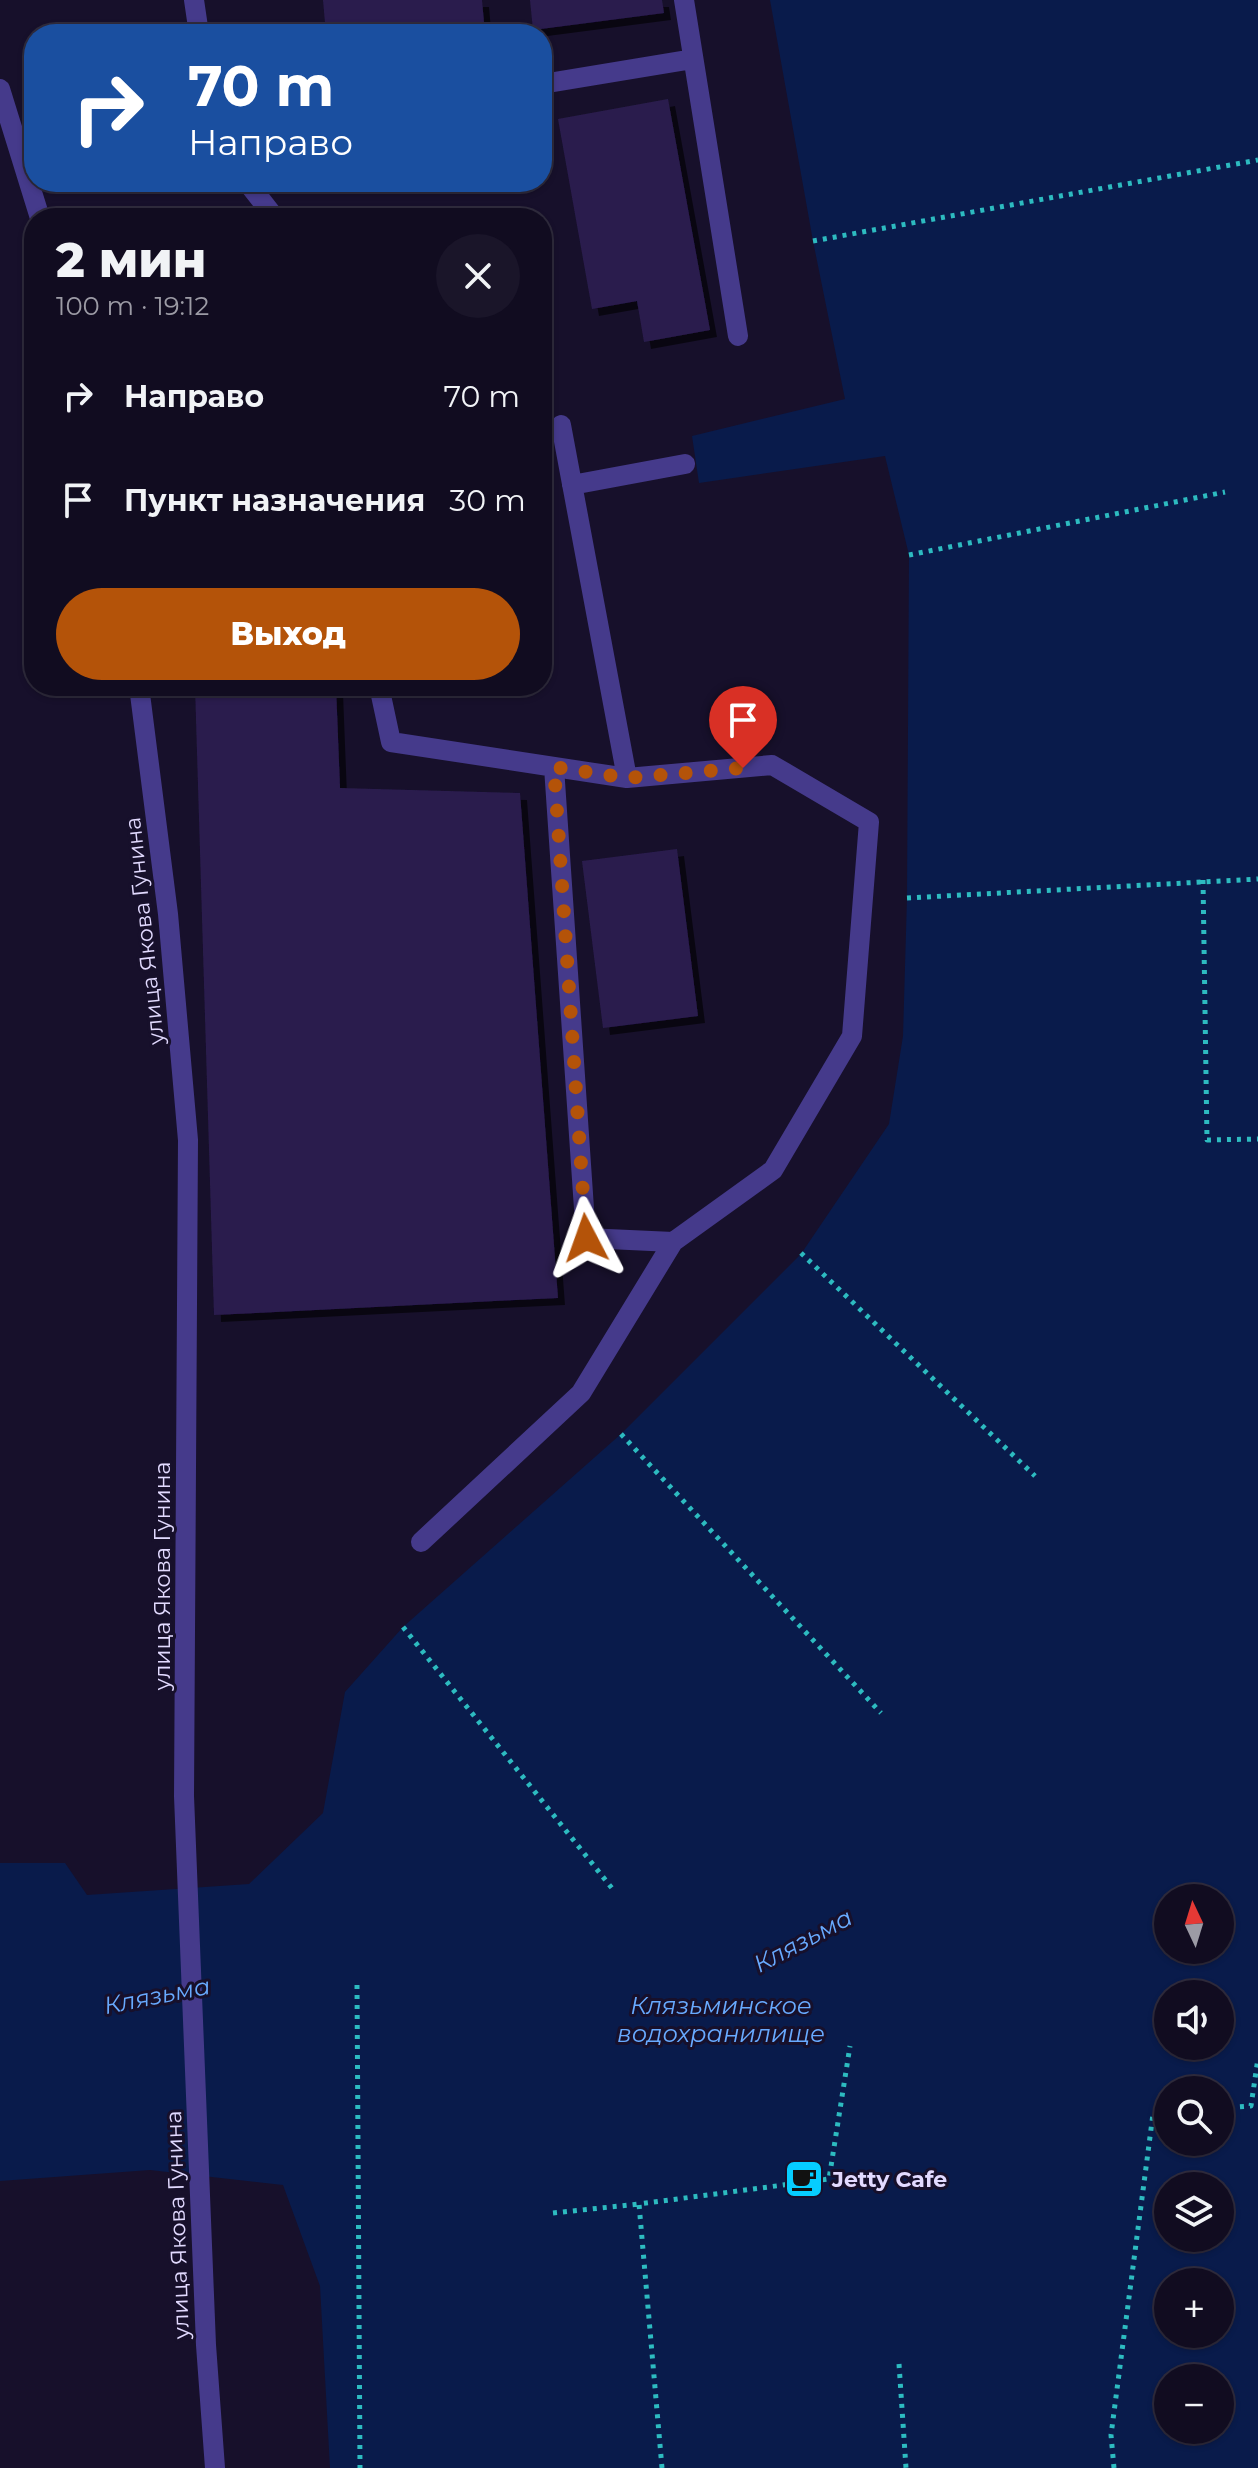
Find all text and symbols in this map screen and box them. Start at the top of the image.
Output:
text: 70 m [188,52,334,120]
icon: right [56,56,160,160]
text: Направо [188,120,353,164]
text: 2 мин [56,231,207,289]
button: close [436,234,520,318]
text: 100 m · 19:12 [56,290,209,322]
icon: right [56,374,100,418]
text: Направо [124,378,264,415]
text: 70 m [443,378,520,415]
icon: arrive [56,478,100,522]
text: Пункт назначения [124,482,425,519]
text: 30 m [449,482,526,519]
button: Выход [56,588,520,680]
pin [709,686,777,768]
icon: arrive [721,698,765,742]
street label: улица Якова Гунина [119,816,170,1047]
position arrow [544,1196,628,1280]
street label: улица Якова Гунина [149,1462,176,1691]
north arrow [1154,1884,1234,1964]
map controls [1154,1884,1234,2444]
water label: Клязьма [748,1902,857,1979]
water label: Клязьма [101,1971,213,2020]
button: sound [1154,1980,1234,2060]
water label: Клязьминское водохранилище [617,1991,825,2048]
button: search [1154,2076,1234,2156]
street label: улица Якова Гунина [160,2110,195,2341]
cafe icon: Jetty Cafe [783,2158,825,2200]
place label: Jetty Cafe [831,2166,947,2193]
button: layers [1154,2172,1234,2252]
button: + [1154,2268,1234,2348]
button: − [1154,2364,1234,2444]

